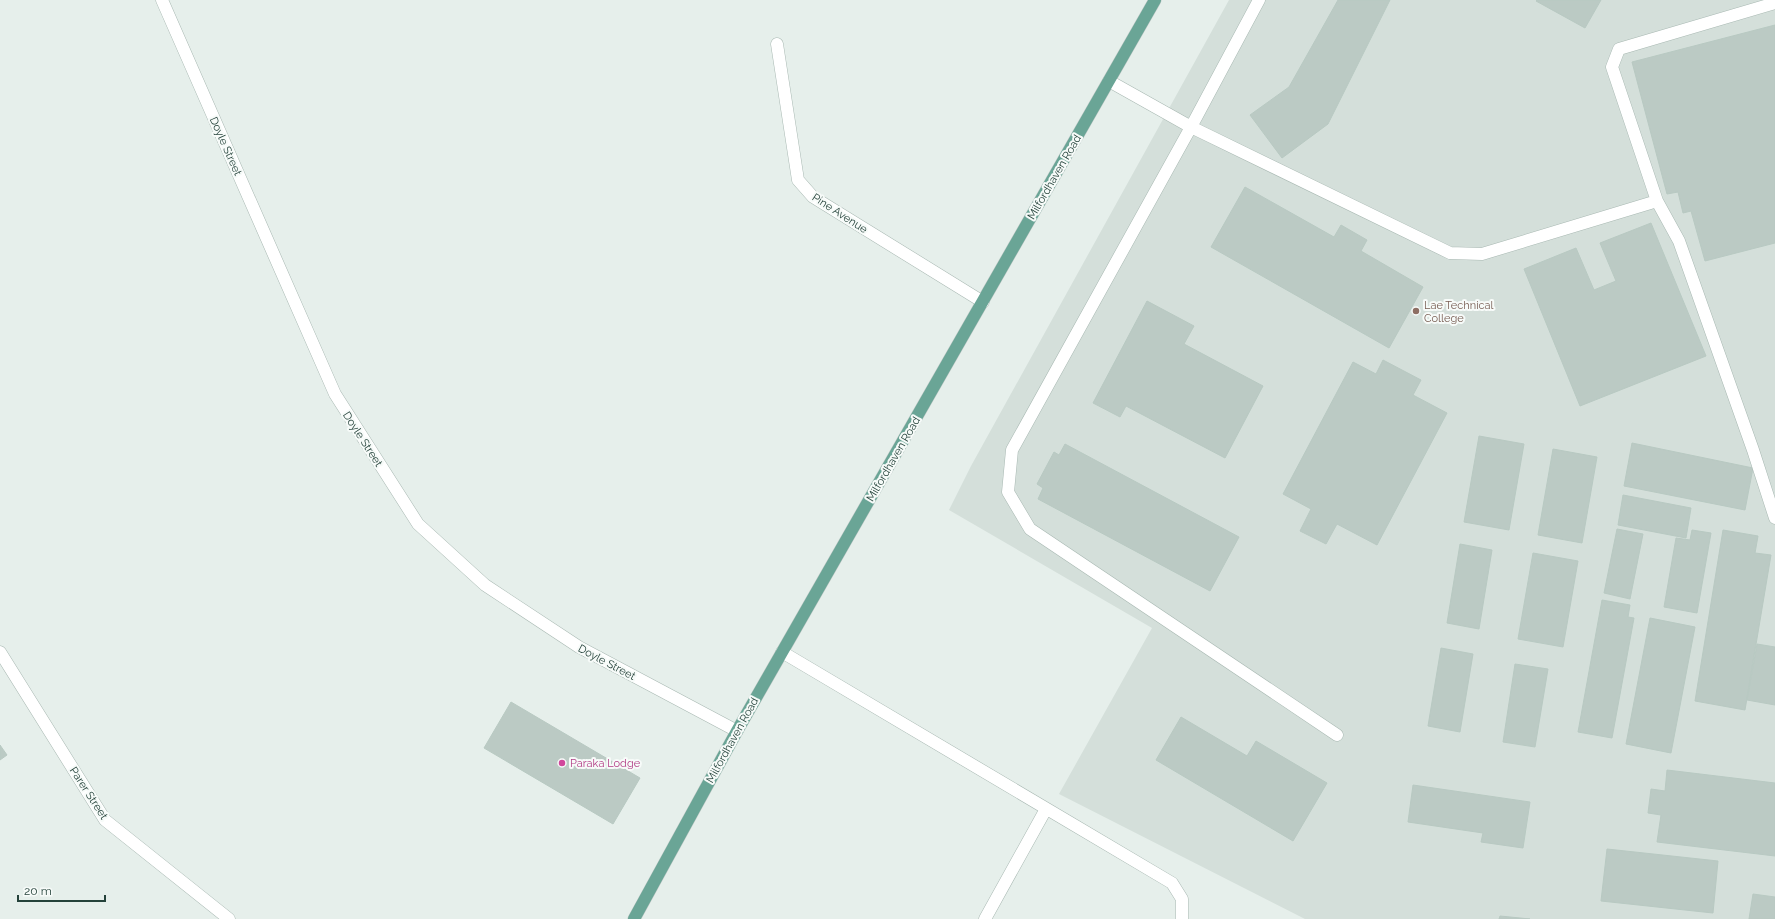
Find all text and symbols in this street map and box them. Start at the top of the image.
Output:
street label: Doyle Street [207,115,244,178]
street label: Milfordhaven Road [1025,132,1084,222]
street label: Pine Avenue [810,191,870,236]
place label: Lae Technical College [1424,299,1494,325]
marker: Lae Technical College [1411,306,1421,316]
street label: Doyle Street [340,409,385,469]
street label: Milfordhaven Road [864,414,923,504]
street label: Doyle Street [576,642,638,683]
street label: Milfordhaven Road [704,695,761,785]
place label: Paraka Lodge [570,757,641,770]
marker: Paraka Lodge [557,758,567,768]
street label: Parer Street [67,765,110,822]
scale bar [18,877,105,903]
text: 20 m [24,884,52,898]

